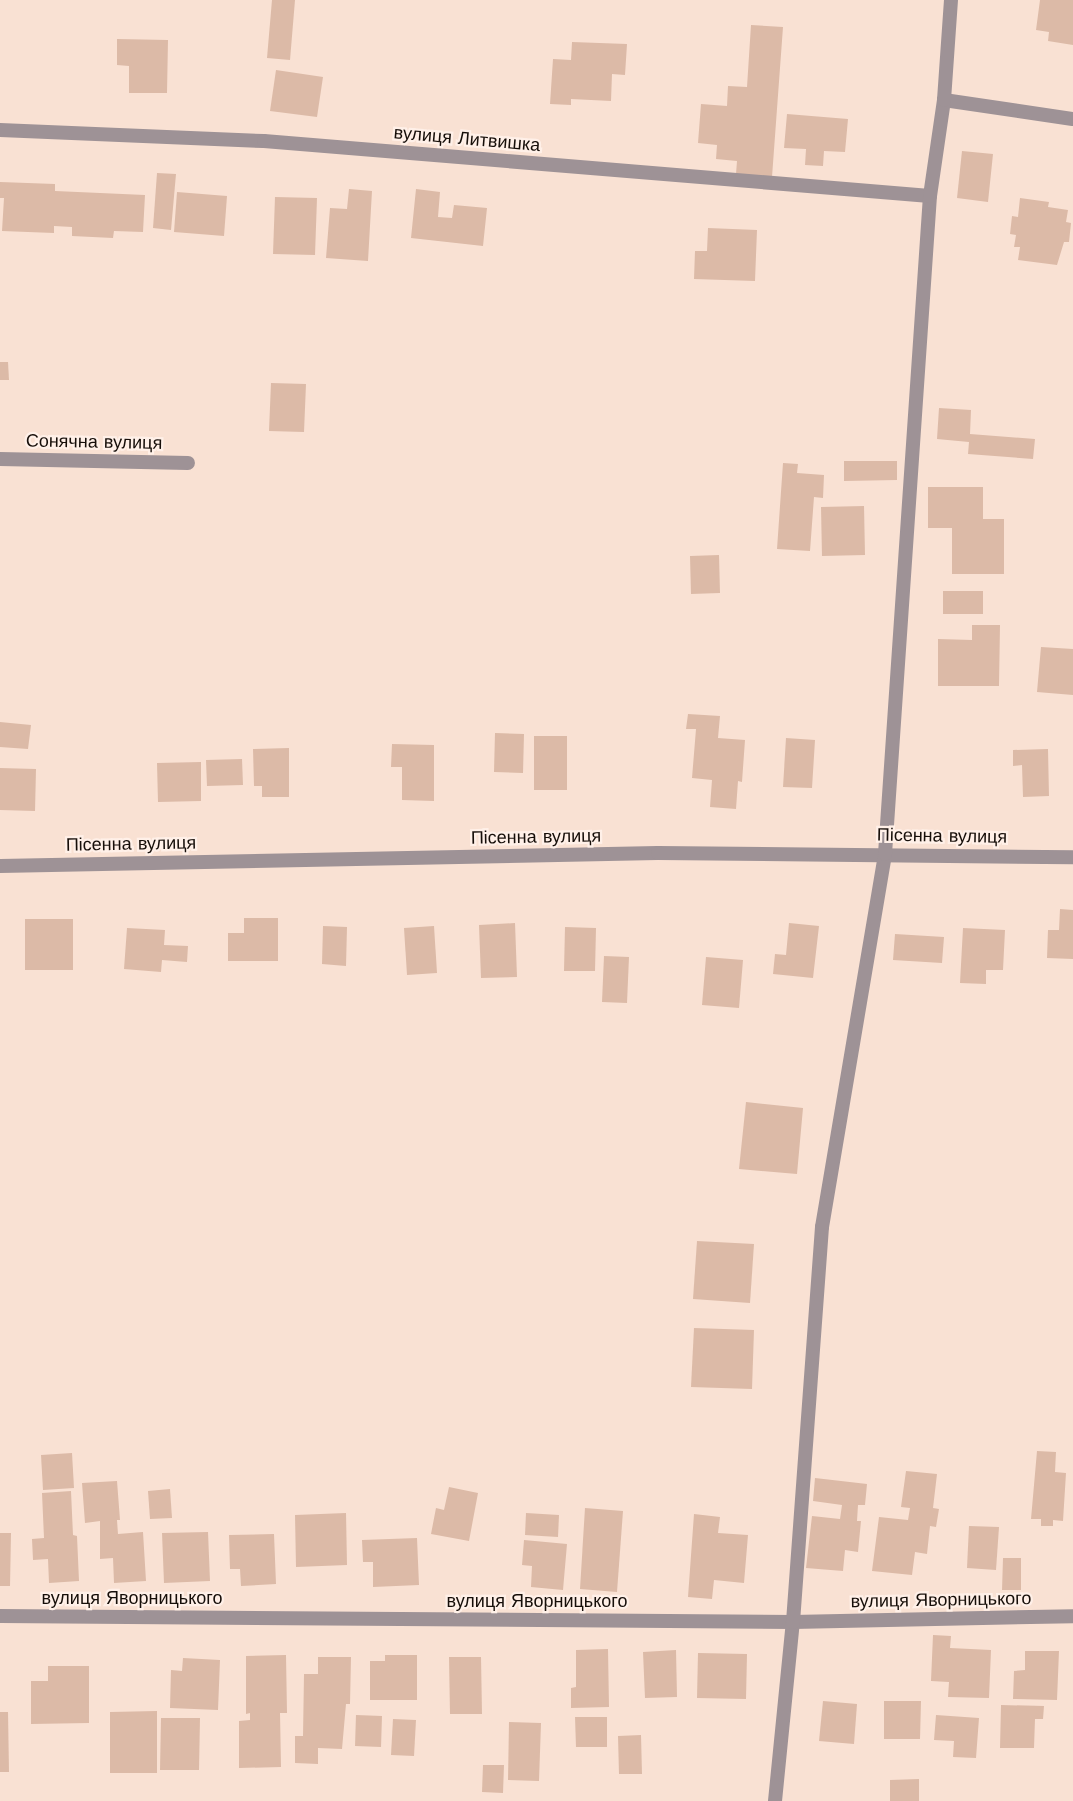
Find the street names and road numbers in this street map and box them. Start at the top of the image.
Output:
street label: вулиця Литвишка [393,122,541,156]
street label: Сонячна вулиця [26,430,162,454]
street label: Пісенна вулиця [877,824,1007,848]
street label: Пісенна вулиця [471,825,601,849]
street label: Пісенна вулиця [66,832,196,856]
street label: вулиця Яворницького [42,1587,222,1609]
street label: вулиця Яворницького [850,1588,1032,1612]
street label: вулиця Яворницького [447,1590,627,1612]

